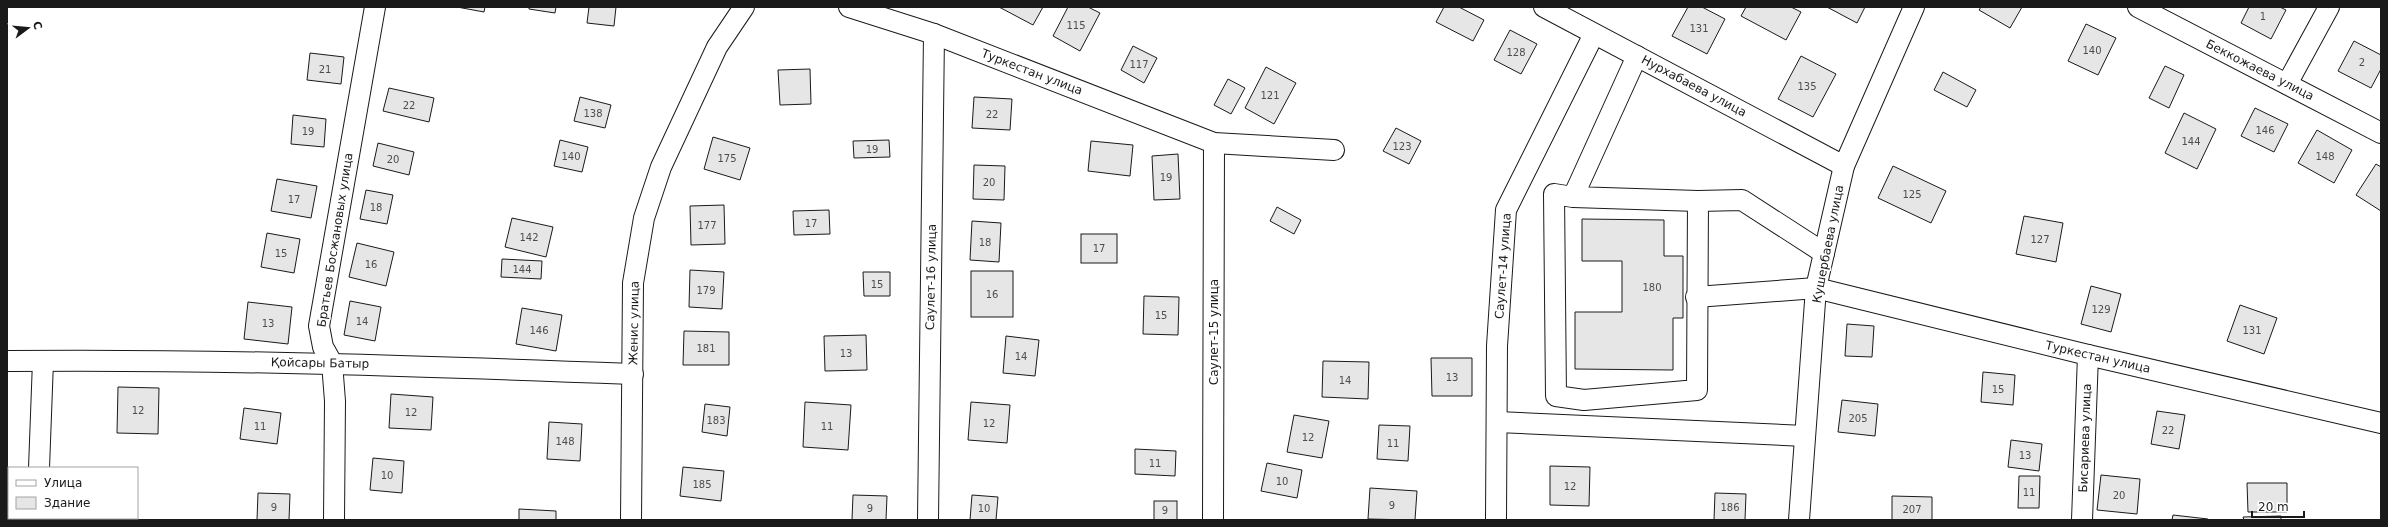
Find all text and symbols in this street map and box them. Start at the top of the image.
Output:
north arrow [8,8,48,48]
house number: 1 [2260,11,2266,22]
text: С [30,20,44,31]
house number: 115 [1066,20,1086,31]
house number: 131 [1689,23,1709,34]
street label: Беккожаева улица [2204,37,2316,103]
house number: 140 [2082,45,2102,56]
street label: Туркестан улица [978,46,1085,98]
house number: 128 [1506,47,1526,58]
street label: Нурхабаева улица [1639,52,1749,120]
house number: 2 [2359,57,2365,68]
house number: 117 [1129,59,1149,70]
house number: 21 [319,64,331,75]
house number: 135 [1797,81,1817,92]
house number: 121 [1260,90,1280,101]
house number: 22 [403,100,415,111]
house number: 138 [583,108,603,119]
house number: 22 [986,109,998,120]
house number: 146 [2255,125,2275,136]
house number: 19 [302,126,314,137]
house number: 144 [2181,136,2201,147]
house number: 123 [1392,141,1412,152]
house number: 19 [866,144,878,155]
house number: 140 [561,151,581,162]
house number: 148 [2315,151,2335,162]
street label: Братьев Босжановых улица [314,152,356,328]
house number: 175 [717,153,737,164]
house number: 20 [387,154,399,165]
house number: 19 [1160,172,1172,183]
house number: 20 [983,177,995,188]
street label: Кушербаева улица [1810,184,1846,304]
house number: 125 [1902,189,1922,200]
house number: 17 [288,194,300,205]
house number: 18 [370,202,382,213]
street label: Саулет-14 улица [1492,212,1514,320]
house number: 17 [805,218,817,229]
house number: 177 [697,220,717,231]
street label: Саулет-16 улица [923,224,939,330]
house number: 142 [519,232,539,243]
house number: 127 [2030,234,2050,245]
house number: 18 [979,237,991,248]
house number: 17 [1093,243,1105,254]
house number: 15 [275,248,287,259]
house number: 16 [365,259,377,270]
house number: 144 [512,264,532,275]
house number: 15 [871,279,883,290]
street label: Саулет-15 улица [1207,279,1221,385]
street label: Женис улица [626,281,642,365]
house number: 180 [1642,282,1662,293]
house number: 179 [696,285,716,296]
house number: 16 [986,289,998,300]
house number: 129 [2091,304,2111,315]
house number: 15 [1155,310,1167,321]
house number: 14 [356,316,368,327]
house number: 13 [262,318,274,329]
house number: 146 [529,325,549,336]
house number: 131 [2242,325,2262,336]
street label: Туркестан улица [2043,338,2152,376]
house number: 181 [696,343,716,354]
house number: 13 [840,348,852,359]
house number: 14 [1015,351,1027,362]
street label: Қойсары Батыр [271,355,369,371]
house number: 13 [1446,372,1458,383]
house number: 14 [1339,375,1351,386]
street label: Бисариева улица [2076,383,2094,493]
house number: 15 [1992,384,2004,395]
house number: 12 [132,405,144,416]
house number: 12 [405,407,417,418]
house number: 205 [1848,413,1868,424]
house number: 183 [706,415,726,426]
house number: 12 [983,418,995,429]
house number: 11 [254,421,266,432]
house number: 11 [821,421,833,432]
house number: 22 [2162,425,2174,436]
house number: 12 [1302,432,1314,443]
house number: 148 [555,436,575,447]
house number: 11 [1387,438,1399,449]
house number: 13 [2019,450,2031,461]
house number: 11 [1149,458,1161,469]
legend [8,467,138,519]
house number: 10 [381,470,393,481]
text: Улица [44,476,82,490]
house number: 10 [1276,476,1288,487]
house number: 185 [692,479,712,490]
house number: 12 [1564,481,1576,492]
house number: 11 [2023,487,2035,498]
house number: 20 [2113,490,2125,501]
scale bar [2252,493,2304,519]
text: Здание [44,496,90,510]
house number: 9 [1389,500,1395,511]
text: 20 m [2258,500,2289,514]
house number: 9 [271,502,277,513]
house number: 186 [1720,502,1740,513]
house number: 9 [867,503,873,514]
house number: 10 [978,503,990,514]
house number: 207 [1902,504,1922,515]
house number: 9 [1162,505,1168,516]

